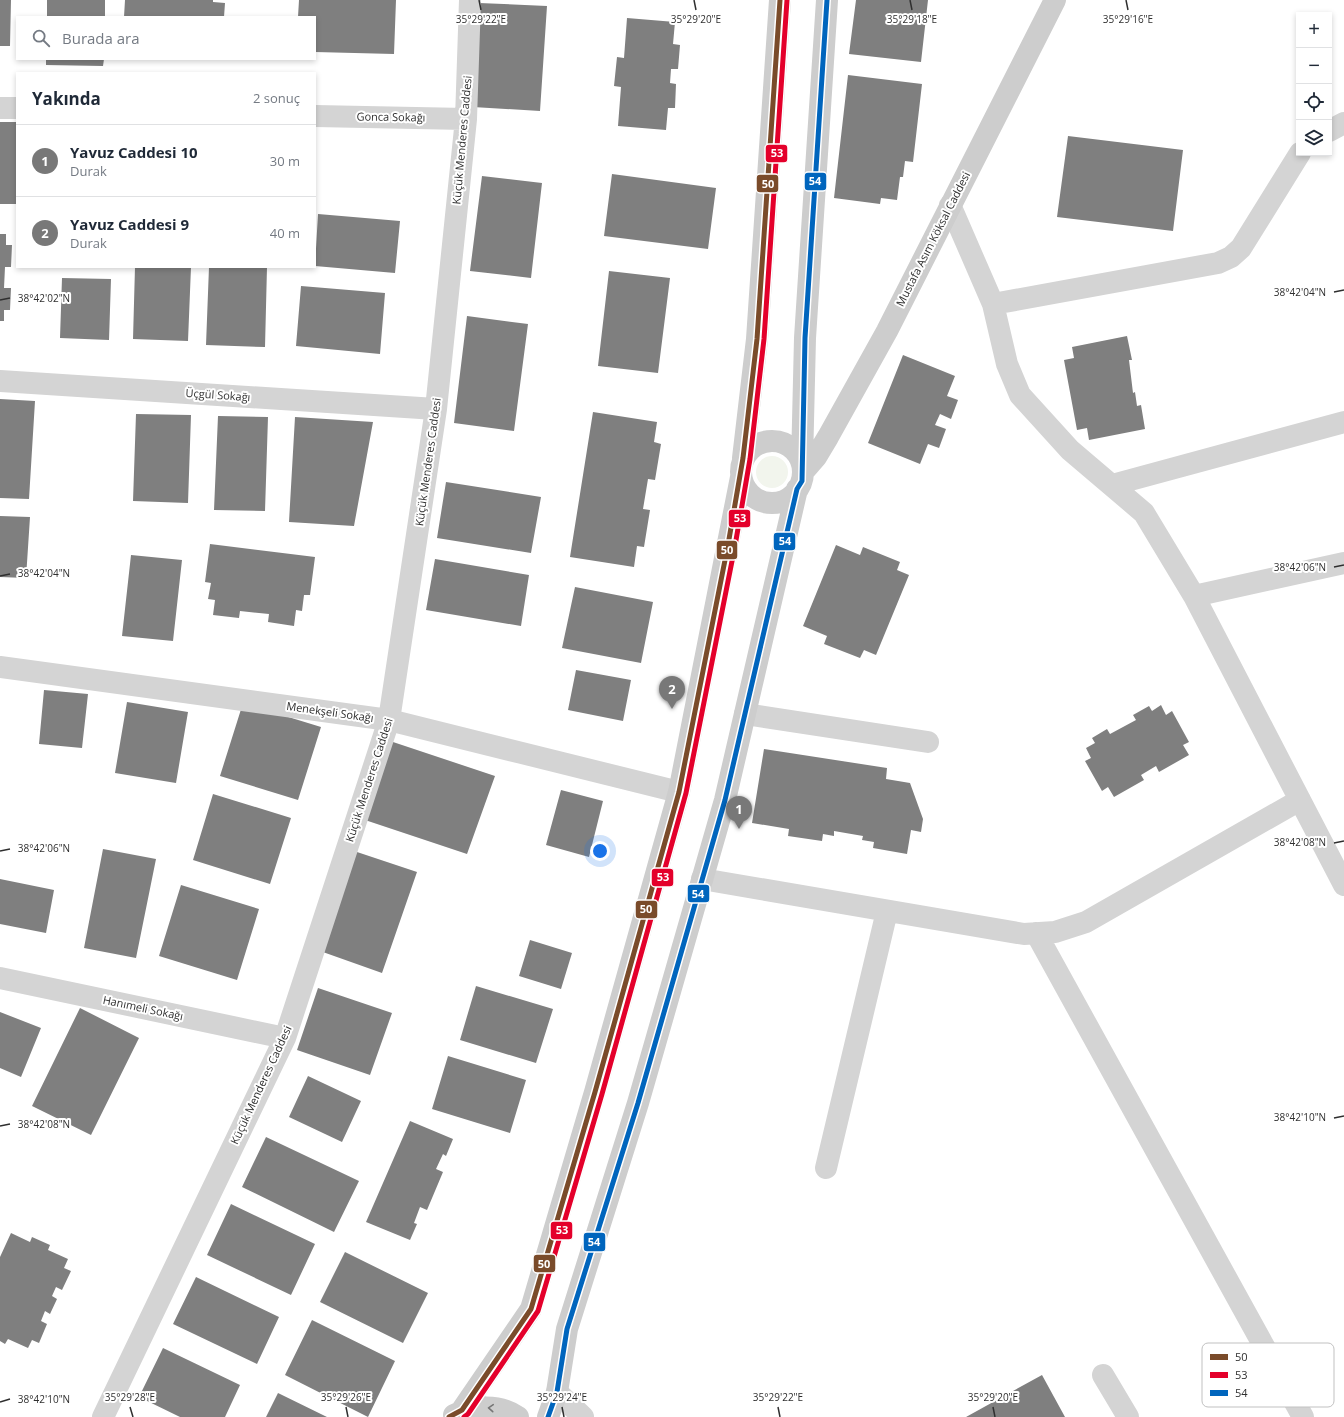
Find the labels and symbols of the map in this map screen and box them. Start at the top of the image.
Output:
text: 35°29'22"E [456,12,506,26]
text: 35°29'20"E [671,12,721,26]
text: 35°29'18"E [887,12,937,26]
text: 35°29'16"E [1103,12,1153,26]
street label: Küçük Menderes Caddesi [448,75,475,205]
street label: Gonca Sokağı [356,108,426,125]
line badge: 53 [765,144,788,163]
text: 53 [771,145,783,160]
street label: Mustafa Asım Köksal Caddesi [892,169,973,309]
line badge: 54 [804,172,827,191]
text: 54 [809,173,822,188]
line badge: 50 [756,174,779,193]
text: 50 [762,176,774,191]
text: 38°42'04"N [1274,285,1326,299]
text: 38°42'02"N [18,291,70,305]
street label: Üçgül Sokağı [185,385,251,404]
street label: Küçük Menderes Caddesi [411,397,444,527]
line badge: 53 [728,509,751,528]
text: 53 [734,510,746,525]
line badge: 54 [773,532,796,551]
text: 54 [779,533,792,548]
line badge: 50 [716,540,738,560]
text: 50 [721,542,733,557]
text: 38°42'06"N [1274,560,1326,574]
text: 38°42'04"N [18,566,70,580]
pin: 2 [659,676,685,709]
street label: Menekşeli Sokağı [286,698,375,725]
street label: Küçük Menderes Caddesi [341,716,396,844]
pin: 1 [726,796,752,829]
text: 38°42'08"N [1274,835,1326,849]
text: 38°42'06"N [18,841,70,855]
your location [590,841,610,861]
line badge: 53 [651,868,674,887]
text: 53 [657,869,669,884]
line badge: 54 [687,884,710,903]
text: 54 [692,886,705,901]
line badge: 50 [635,900,658,919]
text: 50 [640,901,652,916]
street label: Hanımeli Sokağı [102,992,185,1023]
street label: Küçük Menderes Caddesi [226,1023,295,1147]
text: 38°42'10"N [1274,1110,1326,1124]
text: 38°42'08"N [18,1117,70,1131]
line badge: 53 [550,1221,573,1240]
text: 53 [556,1222,568,1237]
line badge: 54 [583,1232,606,1252]
text: 54 [588,1234,601,1249]
line badge: 50 [533,1254,556,1273]
text: 50 [538,1256,550,1271]
legend [1202,1343,1334,1407]
text: 50 [1235,1349,1248,1364]
text: 53 [1235,1367,1248,1382]
text: 54 [1235,1385,1248,1400]
text: 35°29'28"E [105,1390,155,1404]
text: 35°29'26"E [321,1390,371,1404]
text: 35°29'24"E [537,1390,587,1404]
text: 35°29'22"E [753,1390,803,1404]
text: 35°29'20"E [968,1390,1018,1404]
text: 38°42'10"N [18,1392,70,1406]
one-way arrow [488,1404,494,1413]

